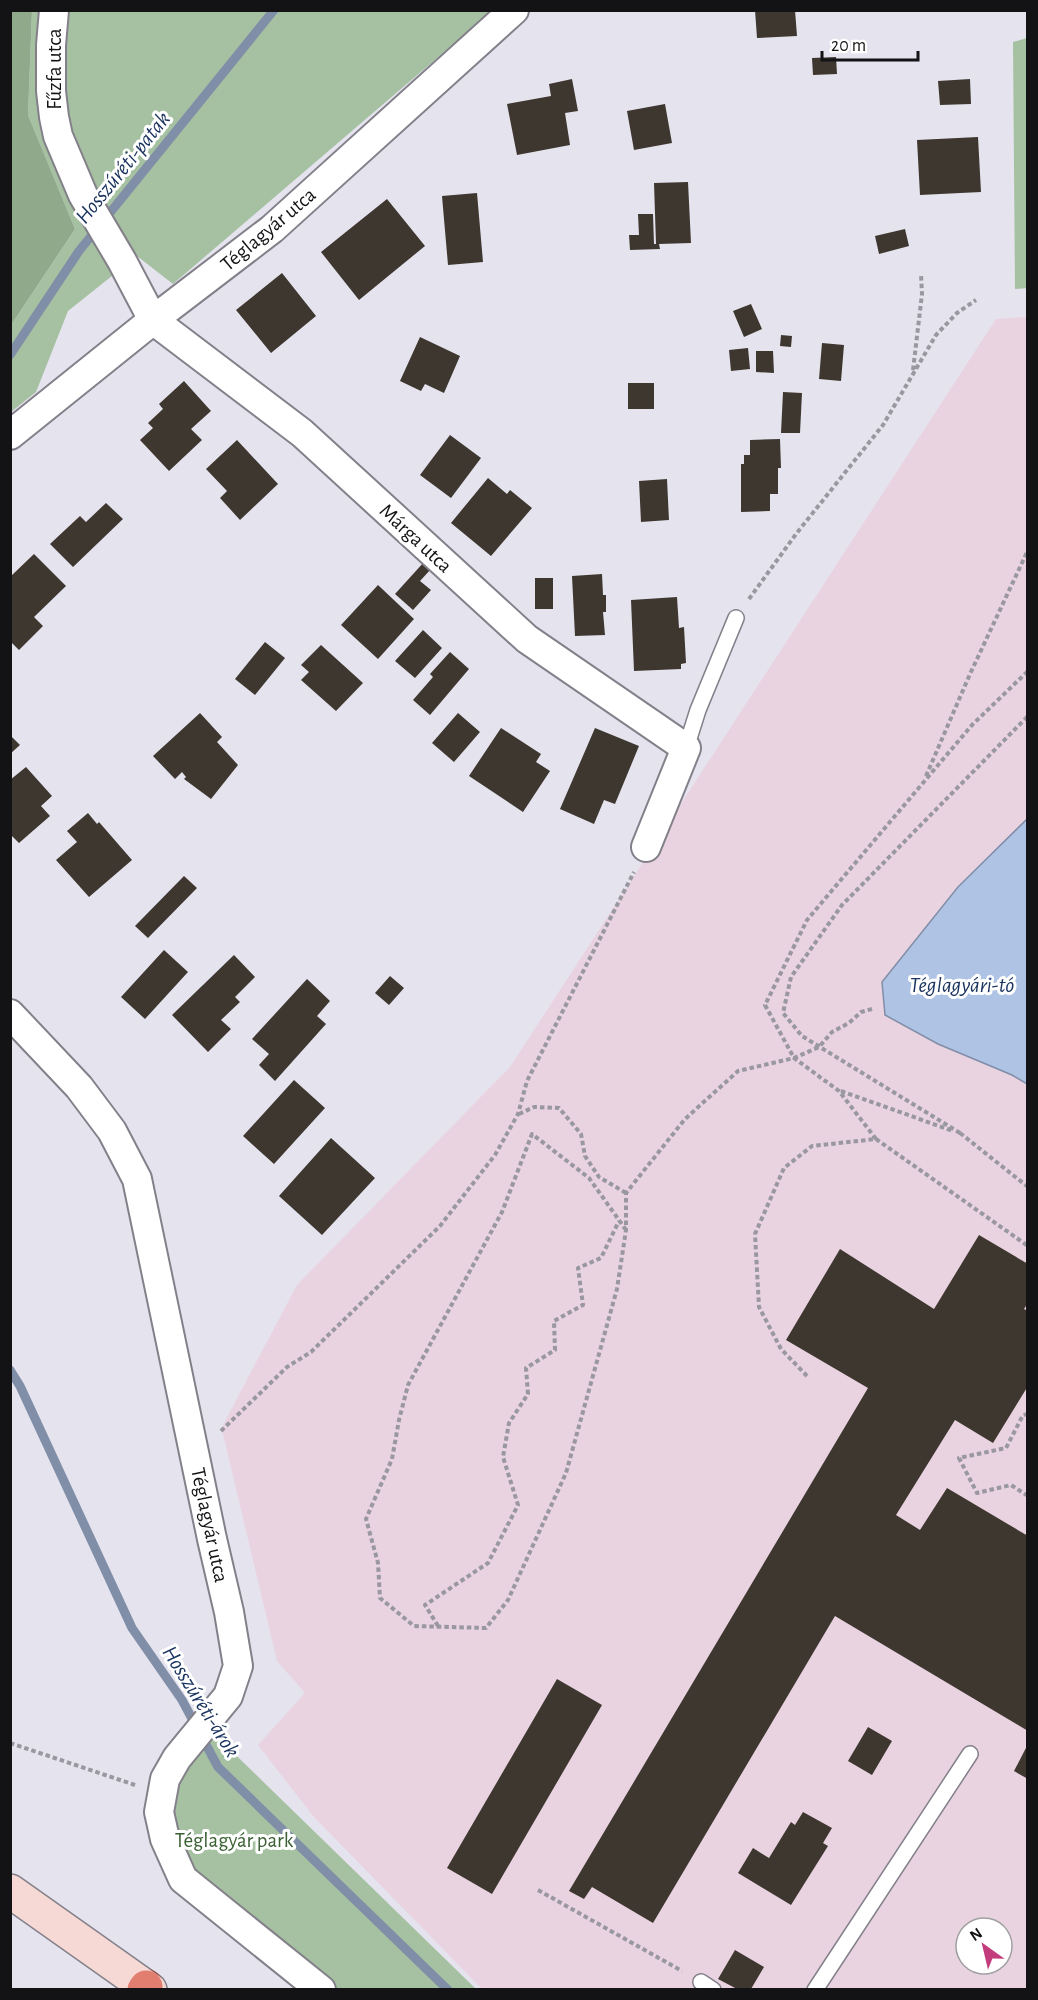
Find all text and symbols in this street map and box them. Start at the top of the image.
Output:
scale bar [822,24,918,62]
street label: Fűzfa utca [44,28,65,110]
text: 20 m [831,37,866,55]
water label: Hosszúréti-patak [71,108,175,228]
street label: Téglagyár utca [217,184,320,275]
street label: Márga utca [375,500,456,577]
water label: Téglagyári-tó [910,974,1014,996]
street label: Téglagyár utca [187,1466,232,1585]
water label: Hosszúréti-árok [158,1642,244,1761]
park label: Téglagyár park [175,1830,294,1851]
north arrow [954,1916,1014,1976]
text: N [967,1925,985,1944]

